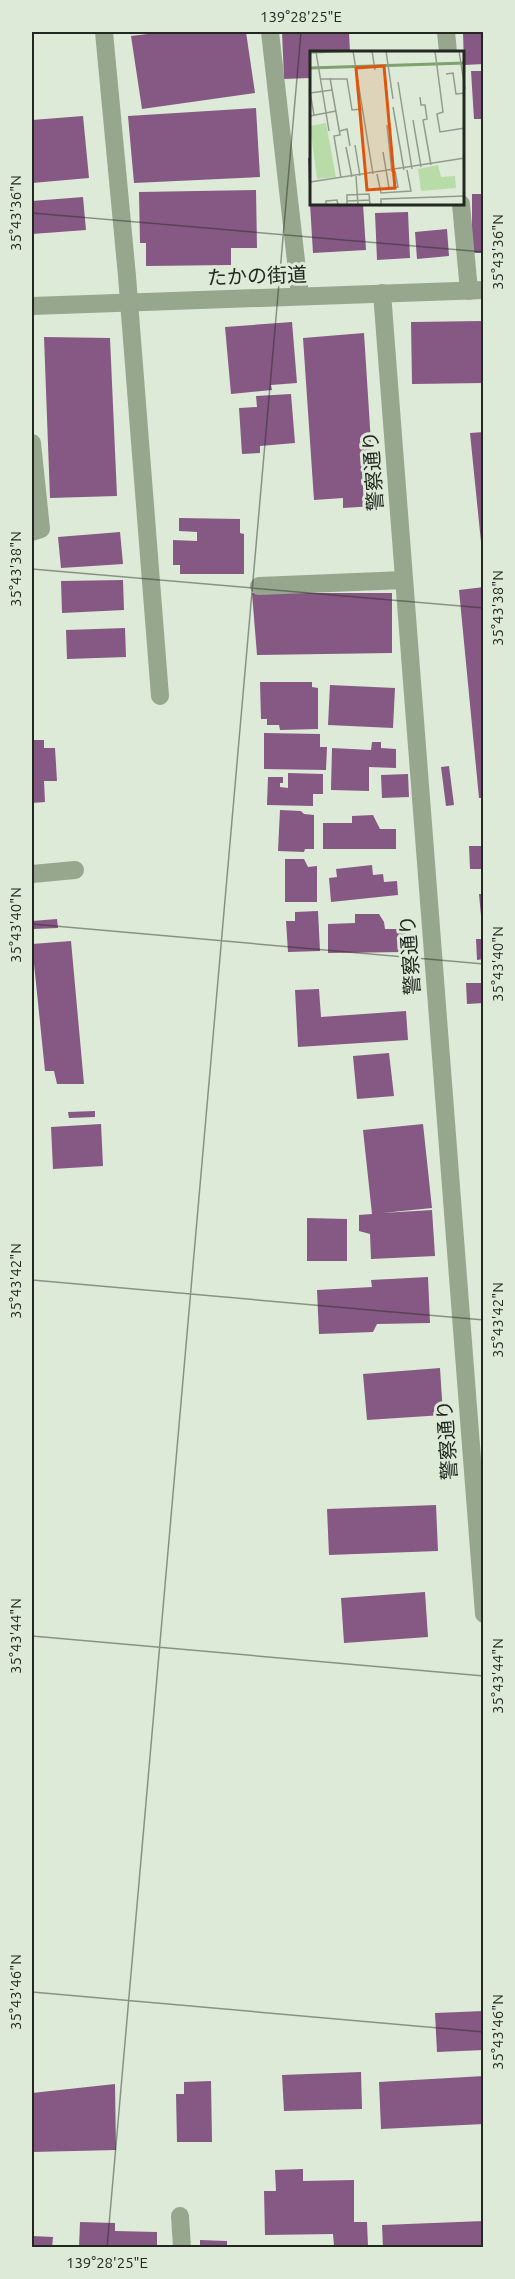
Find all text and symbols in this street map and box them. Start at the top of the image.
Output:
text: 139°28'25"E [260,8,342,25]
inset map [310,51,464,206]
text: 35°43'36"N [7,175,24,251]
text: 35°43'36"N [489,214,506,290]
street label: たかの街道 [207,262,307,289]
street label: 警察通り [358,430,387,512]
text: 35°43'38"N [7,531,24,607]
text: 35°43'38"N [489,570,506,646]
text: 35°43'40"N [7,887,24,963]
street label: 警察通り [395,914,424,996]
text: 35°43'40"N [489,926,506,1002]
text: 35°43'42"N [7,1243,24,1319]
text: 35°43'42"N [489,1282,506,1358]
street label: 警察通り [432,1399,461,1481]
text: 35°43'44"N [7,1598,24,1674]
text: 35°43'44"N [489,1638,506,1714]
text: 35°43'46"N [7,1954,24,2030]
text: 35°43'46"N [489,1994,506,2070]
text: 139°28'25"E [66,2254,148,2271]

